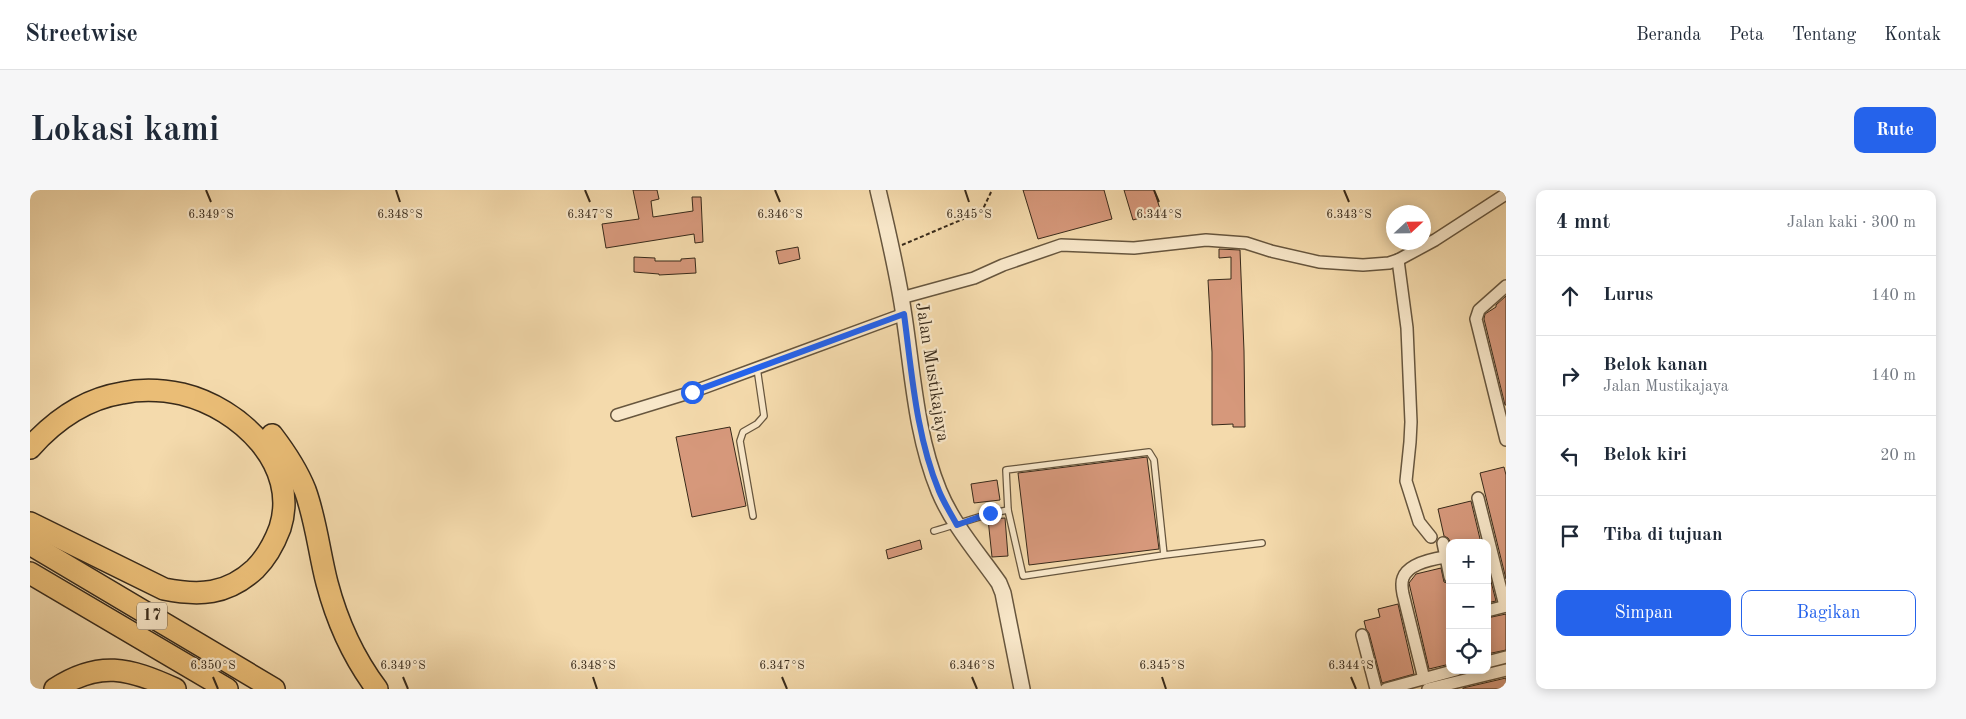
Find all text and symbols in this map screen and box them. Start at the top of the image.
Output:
text: Streetwise [25,23,138,47]
text: Beranda [1636,26,1701,44]
text: Peta [1729,26,1764,44]
text: Tentang [1792,26,1856,44]
text: Kontak [1884,26,1941,44]
button: Rute [1854,107,1936,153]
text: Lokasi kami [30,113,219,148]
north arrow [1386,205,1431,250]
text: 6.345°S [946,208,992,221]
text: 6.349°S [188,209,234,221]
text: 6.348°S [377,209,423,221]
text: 6.347°S [567,209,613,221]
text: 6.346°S [757,209,803,221]
text: 6.344°S [1136,209,1182,221]
text: 6.343°S [1326,209,1372,221]
text: 4 mnt [1556,212,1610,233]
text: Jalan kaki · 300 m [1787,215,1916,231]
icon: ahead [1556,282,1584,310]
text: Lurus [1603,286,1653,305]
text: 140 m [1871,288,1916,304]
street label: Jalan Mustikajaya [912,301,952,443]
text: Belok kanan [1603,356,1708,375]
icon: right [1556,362,1584,390]
text: 140 m [1871,368,1916,384]
text: Jalan Mustikajaya [1603,379,1729,395]
route start [681,381,704,404]
icon: left [1556,442,1584,470]
text: Belok kiri [1603,446,1687,465]
text: 20 m [1880,448,1916,464]
route end [979,502,1002,525]
icon: arrive [1556,522,1584,550]
text: Tiba di tujuan [1603,526,1723,545]
map controls [1446,539,1491,674]
button: + [1446,539,1491,584]
button: − [1446,584,1491,629]
button: Simpan [1556,590,1731,636]
button: Bagikan [1741,590,1916,636]
road number: 17 [137,602,167,630]
button: locate [1446,629,1491,674]
text: 6.350°S [190,659,236,672]
text: 6.345°S [1139,659,1185,672]
text: 6.349°S [380,660,426,672]
text: 6.348°S [570,660,616,672]
text: 6.347°S [759,660,805,672]
text: 6.346°S [949,660,995,672]
text: 6.344°S [1328,660,1374,672]

